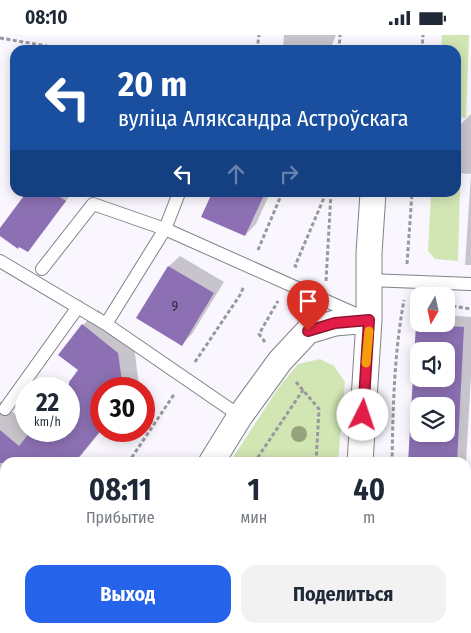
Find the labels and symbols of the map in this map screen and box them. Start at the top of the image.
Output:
pin [287,280,329,331]
north arrow [410,287,455,333]
house number: 9 [172,298,179,315]
speed limit sign: 30 [90,377,155,442]
position arrow [336,388,388,440]

